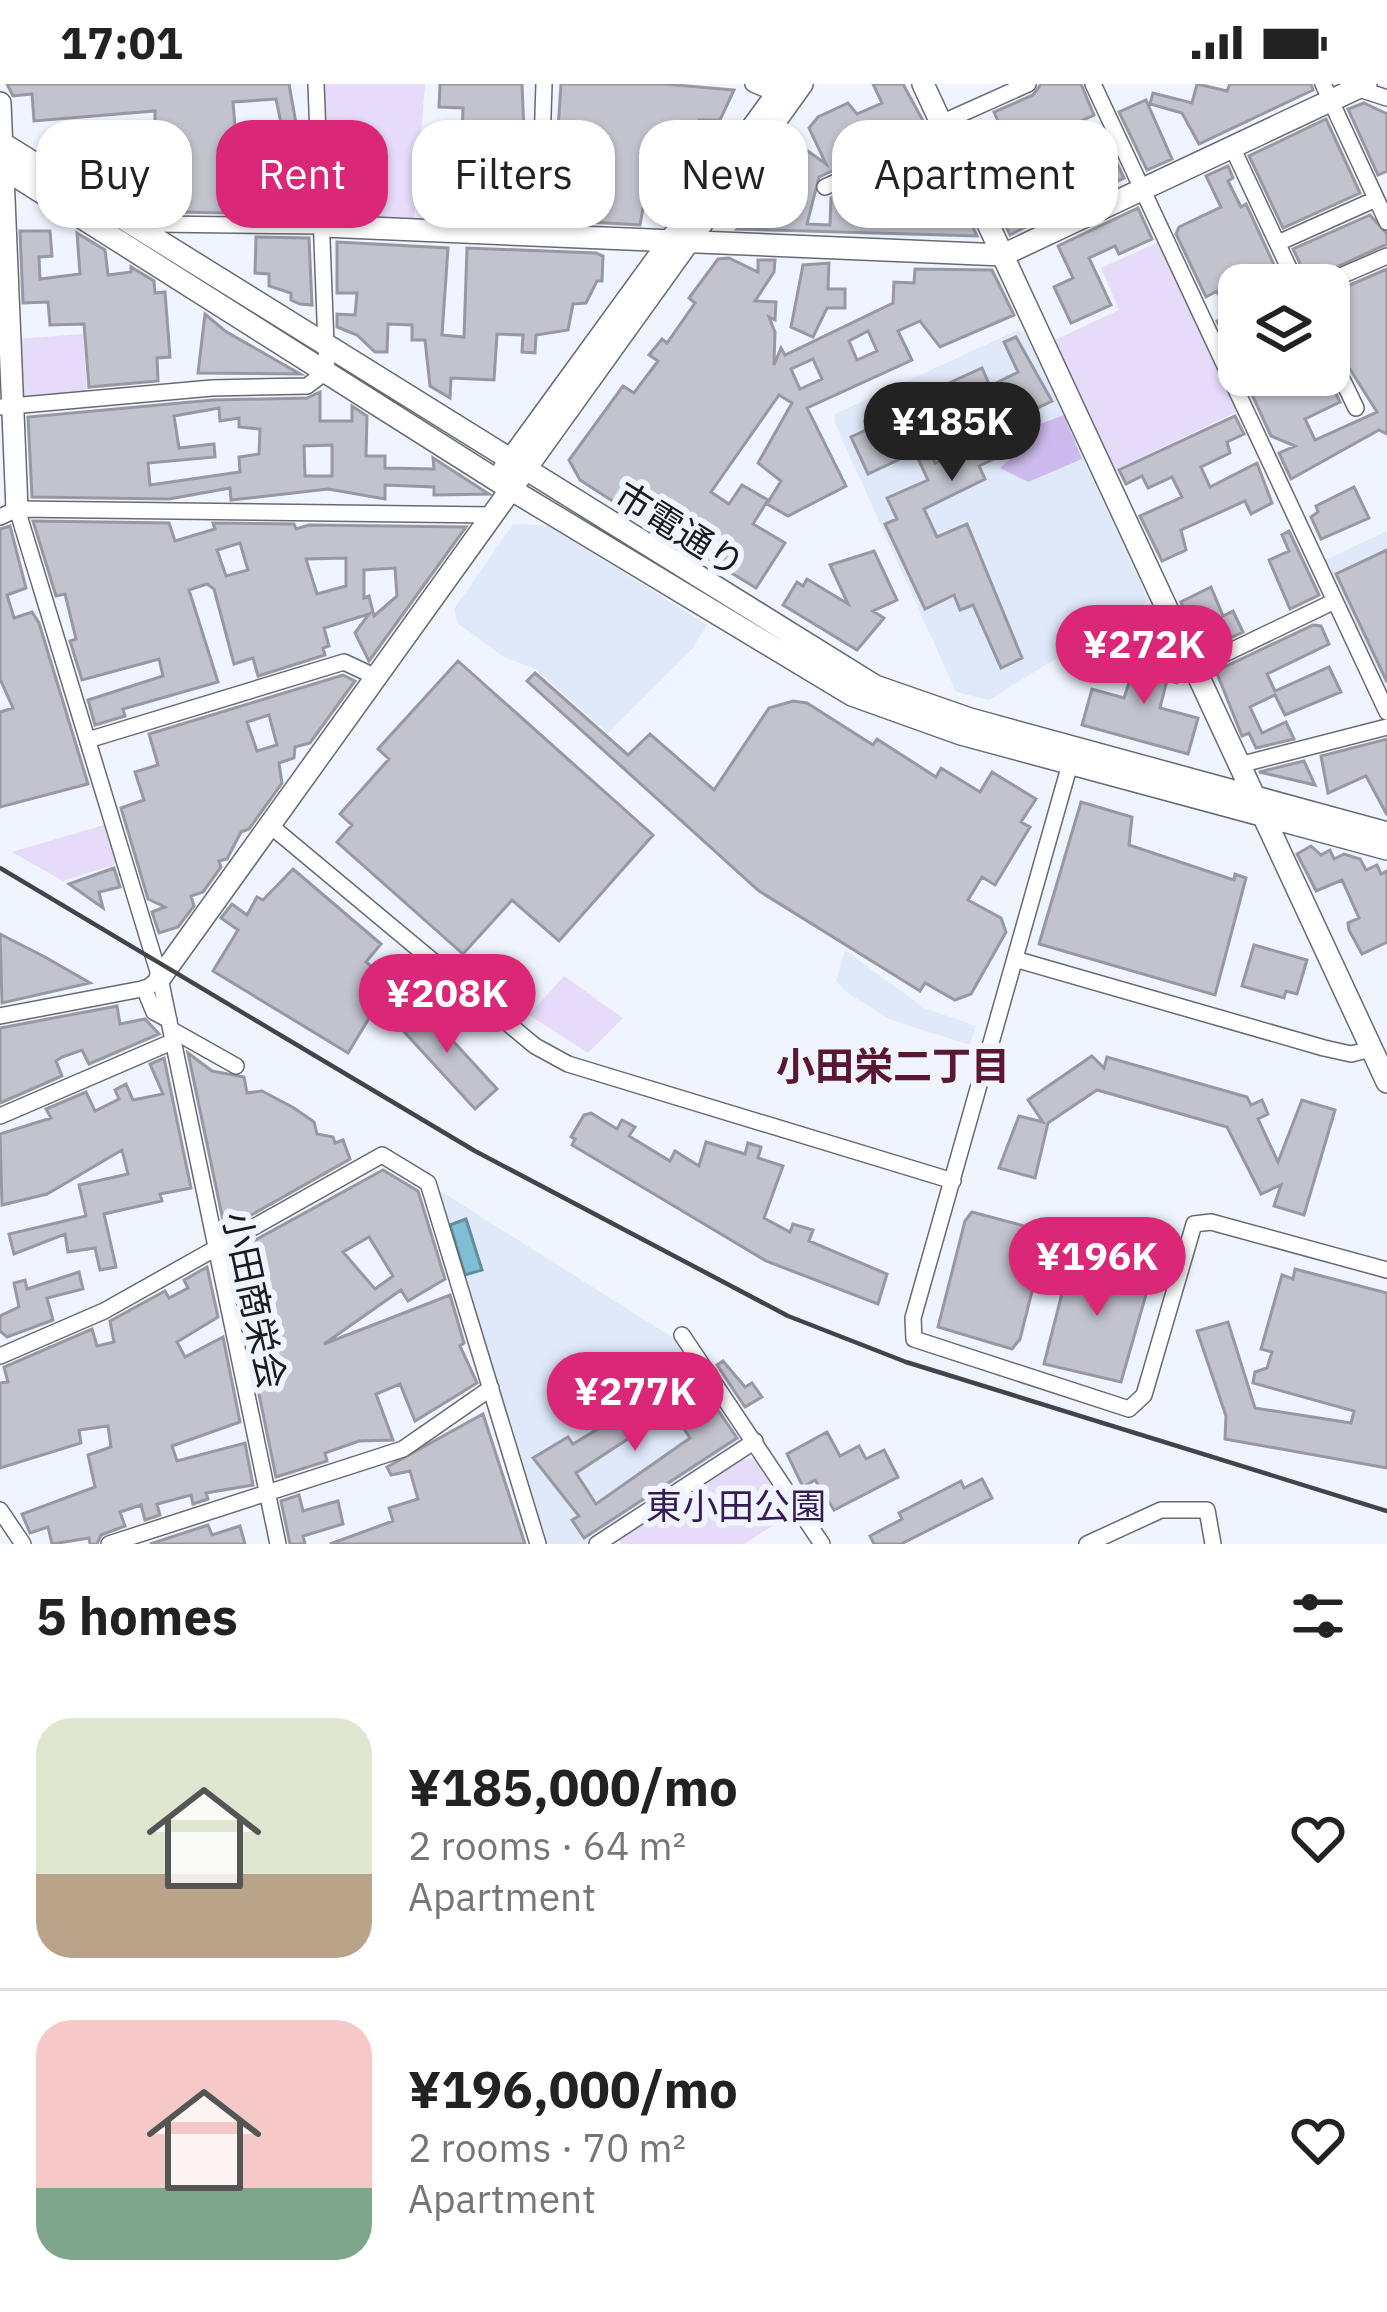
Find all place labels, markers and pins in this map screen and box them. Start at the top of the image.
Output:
pin: ¥185K [868,382,1036,484]
pin: ¥272K [1060,605,1228,707]
pin: ¥208K [363,954,531,1056]
pin: ¥196K [1013,1217,1181,1319]
pin: ¥277K [551,1352,719,1454]

